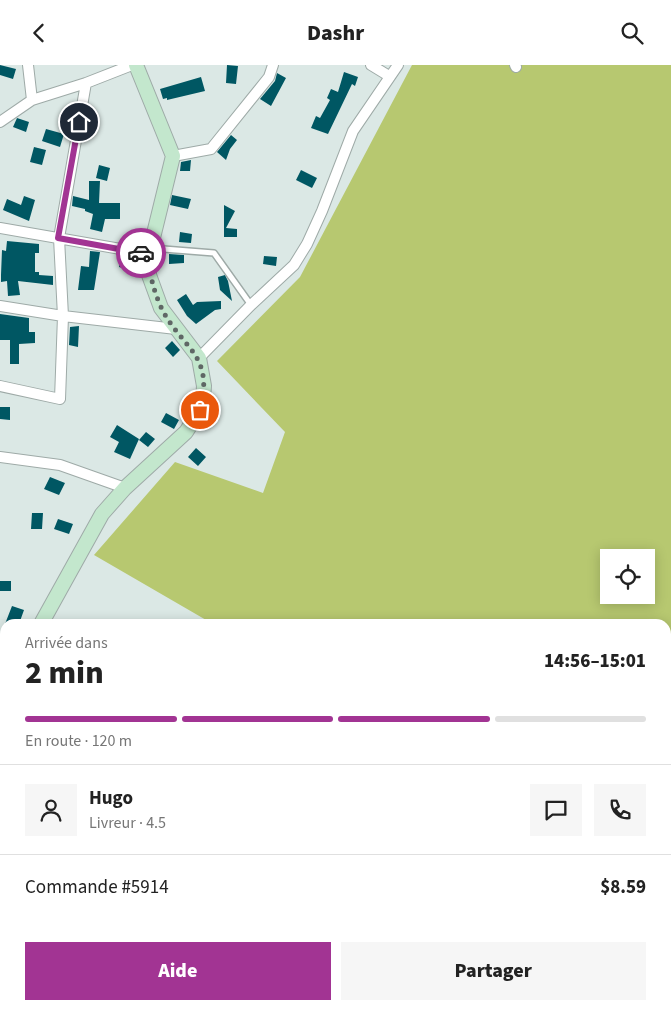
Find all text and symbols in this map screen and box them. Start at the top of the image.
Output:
text: Dashr [307,17,364,49]
icon: back [25,19,53,47]
icon: search [618,19,646,47]
pin [58,101,100,143]
icon: home [65,108,93,136]
courier [116,228,166,278]
icon: car [127,239,155,267]
pin [179,389,221,431]
icon: bag [186,396,214,424]
map controls [600,549,655,604]
button: locate [600,549,655,604]
text: Arrivée dans [25,632,108,654]
text: 14:56–15:01 [544,648,646,675]
text: 2 min [25,650,104,696]
text: En route · 120 m [25,730,132,752]
button: person [25,784,77,836]
button: chat [530,784,582,836]
button: phone [594,784,646,836]
text: Hugo [89,785,133,812]
text: Livreur · 4.5 [89,812,166,834]
text: Commande #5914 [25,874,169,901]
text: $8.59 [600,874,646,901]
button: Aide [25,942,331,1000]
button: Partager [341,942,646,1000]

